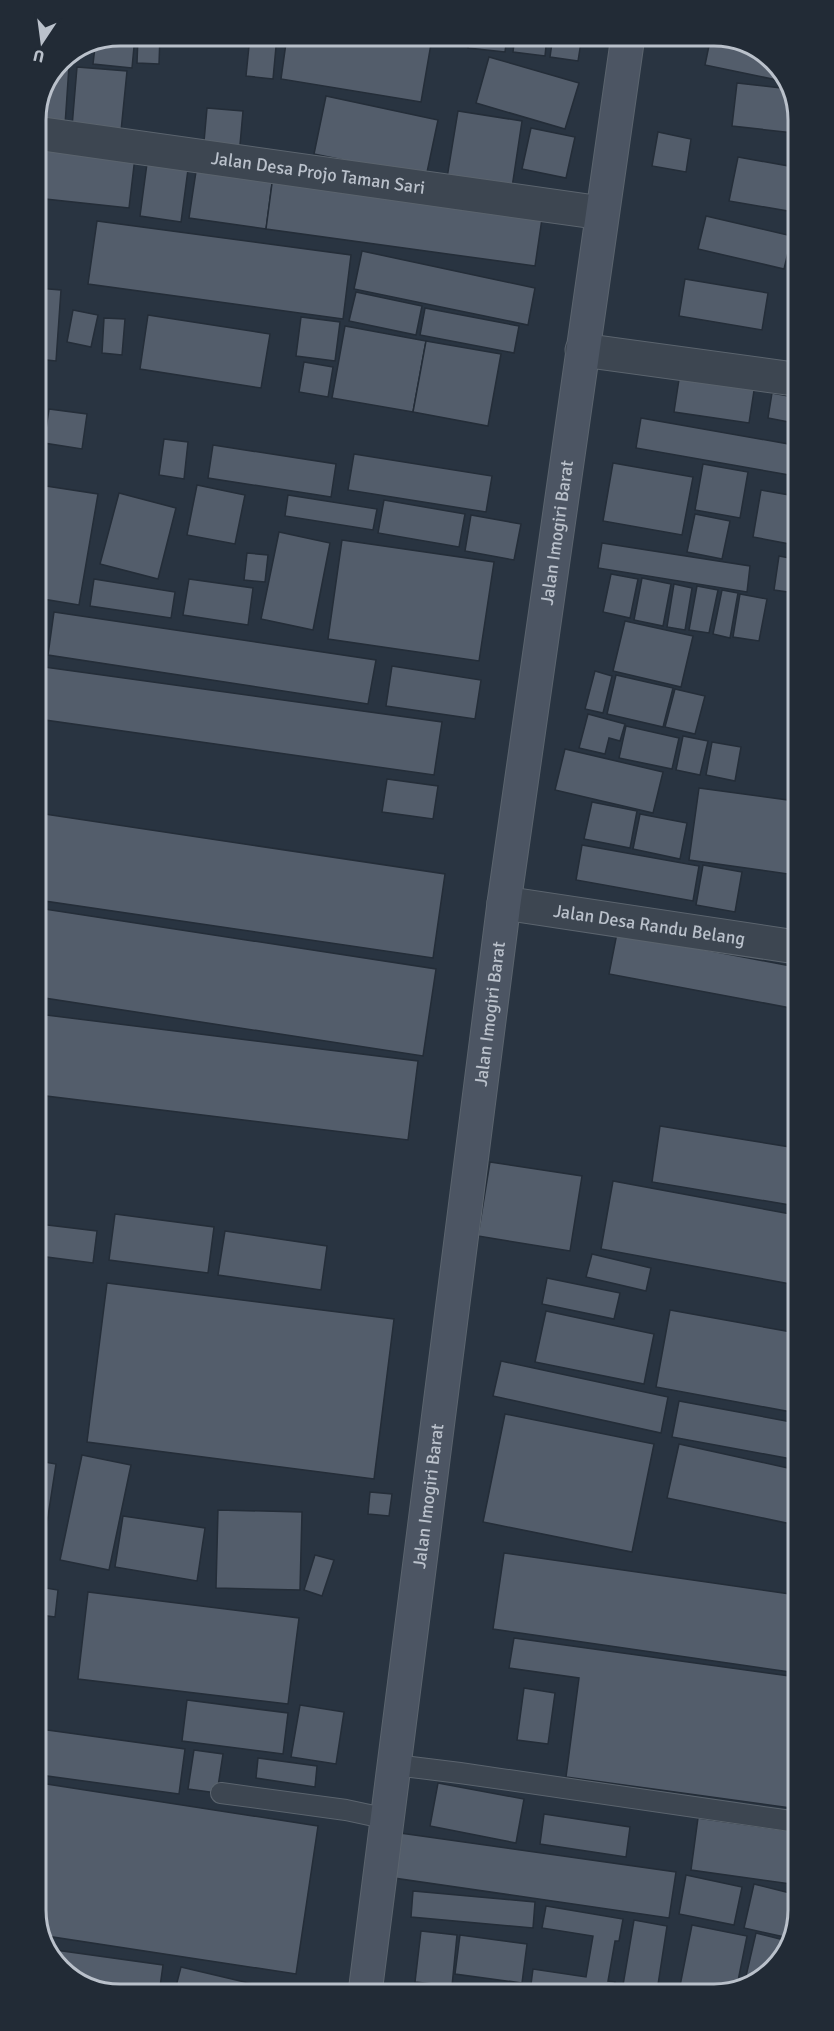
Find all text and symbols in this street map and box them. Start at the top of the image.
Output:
north arrow [12,12,72,72]
text: U [31,45,46,67]
street label: Jalan Desa Projo Taman Sari [210,147,426,199]
street label: Jalan Imogiri Barat [536,459,578,606]
street label: Jalan Desa Randu Belang [552,900,747,950]
street label: Jalan Imogiri Barat [470,940,510,1088]
street label: Jalan Imogiri Barat [408,1422,449,1570]

